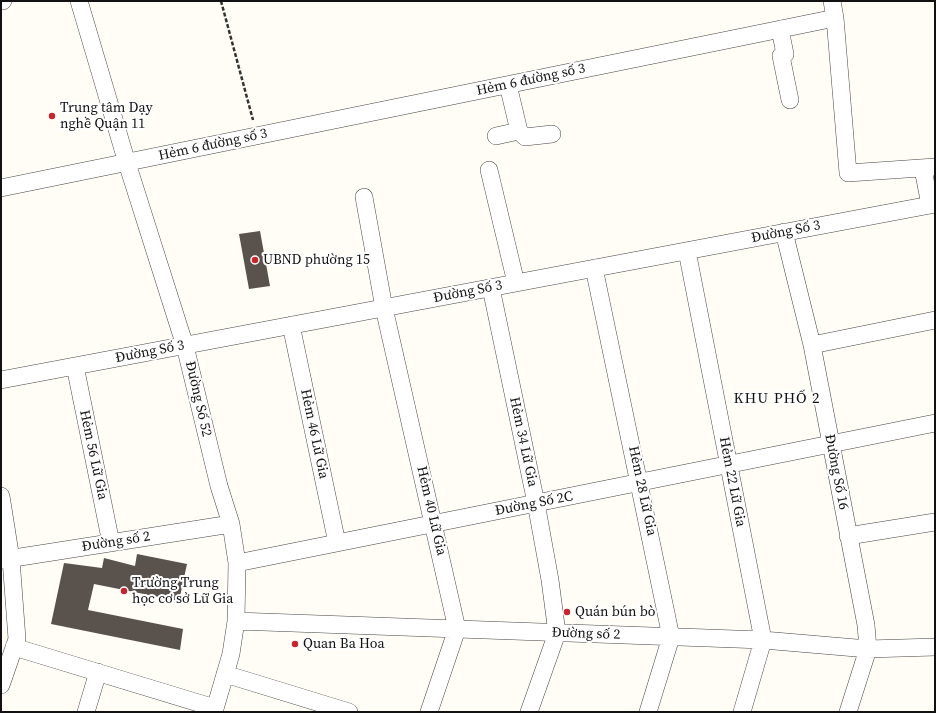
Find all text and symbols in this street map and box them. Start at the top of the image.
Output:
street label: Hẻm 6 đường số 3 [475,60,587,100]
place label: Trung tâm Dạy nghề Quận 11 [60,100,153,132]
marker: Trung tâm Dạy nghề Quận 11 [47,111,57,121]
street label: Hẻm 6 đường số 3 [157,125,269,165]
street label: Đường Số 3 [750,217,822,247]
place label: UBND phường 15 [263,252,370,268]
marker: UBND phường 15 [250,255,260,265]
street label: Đường Số 3 [432,277,504,307]
street label: Đường Số 3 [114,337,186,367]
street label: Đường Số 52 [181,360,215,438]
street label: Hẻm 46 Lữ Gia [296,388,332,480]
district label: KHU PHỐ 2 [734,390,820,408]
street label: Hẻm 34 Lữ Gia [505,396,541,488]
street label: Hẻm 56 Lữ Gia [75,409,111,501]
street label: Đường Số 16 [820,433,852,511]
street label: Hẻm 22 Lữ Gia [715,436,749,528]
street label: Hẻm 28 Lữ Gia [624,445,660,537]
street label: Hẻm 40 Lữ Gia [413,465,449,557]
street label: Đường Số 2C [494,488,574,520]
street label: Đường số 2 [81,528,151,556]
place label: Trường Trung học cơ sở Lữ Gia [132,575,233,608]
marker: Trường Trung học cơ sở Lữ Gia [119,586,129,596]
place label: Quán bún bò [575,604,655,620]
marker: Quán bún bò [562,607,572,617]
street label: Đường số 2 [551,624,621,644]
place label: Quan Ba Hoa [303,636,385,652]
marker: Quan Ba Hoa [290,639,300,649]

